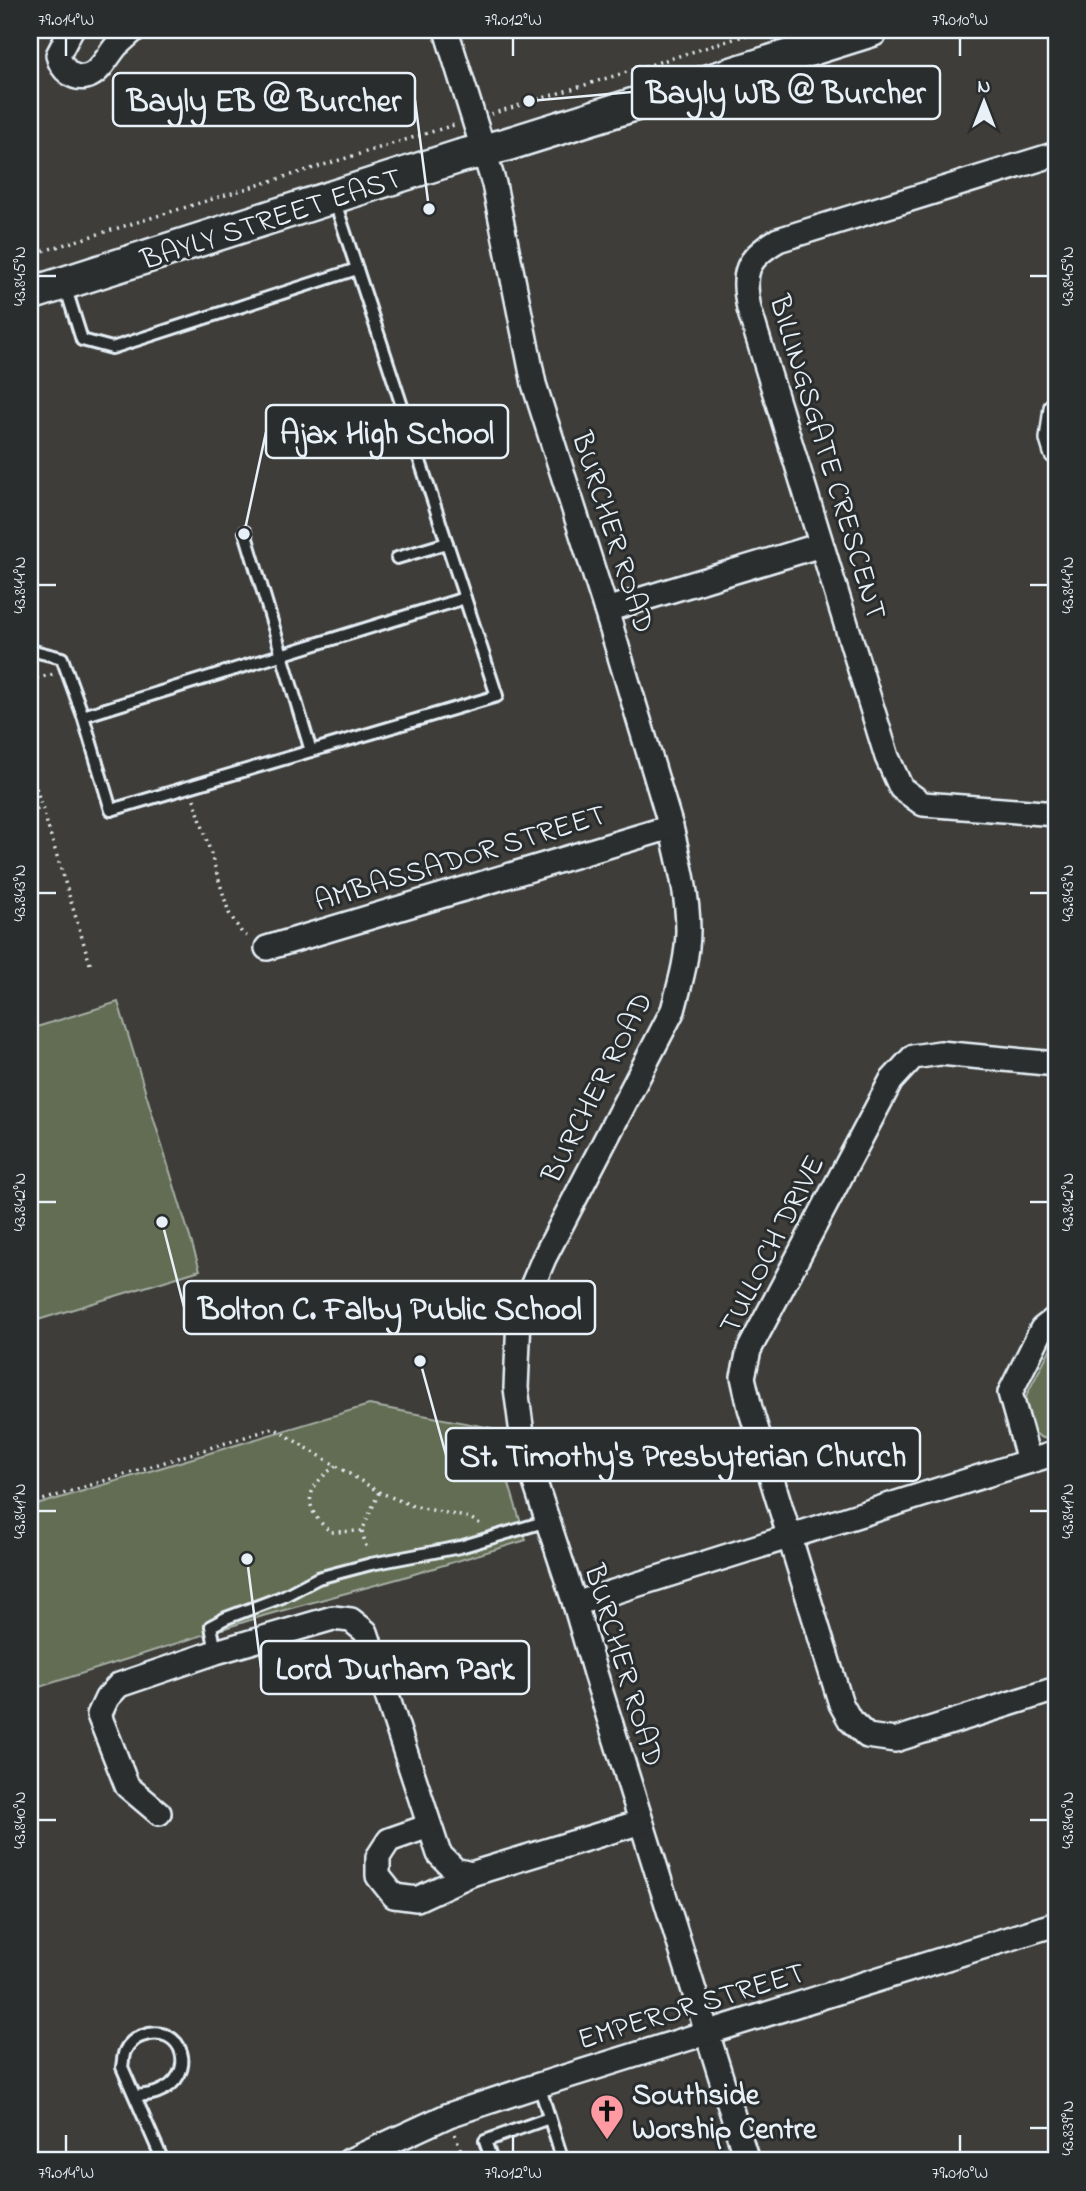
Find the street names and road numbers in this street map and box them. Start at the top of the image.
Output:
street label: BAYLY STREET EAST [135,158,408,284]
street label: BILLINGSGATE CRESCENT [755,289,897,626]
street label: BURCHER ROAD [558,426,664,639]
street label: AMBASSADOR STREET [310,795,612,925]
street label: BURCHER ROAD [531,985,666,1192]
street label: TULLOCH DRIVE [710,1148,838,1342]
street label: BURCHER ROAD [570,1558,674,1772]
street label: EMPEROR STREET [573,1952,811,2063]

